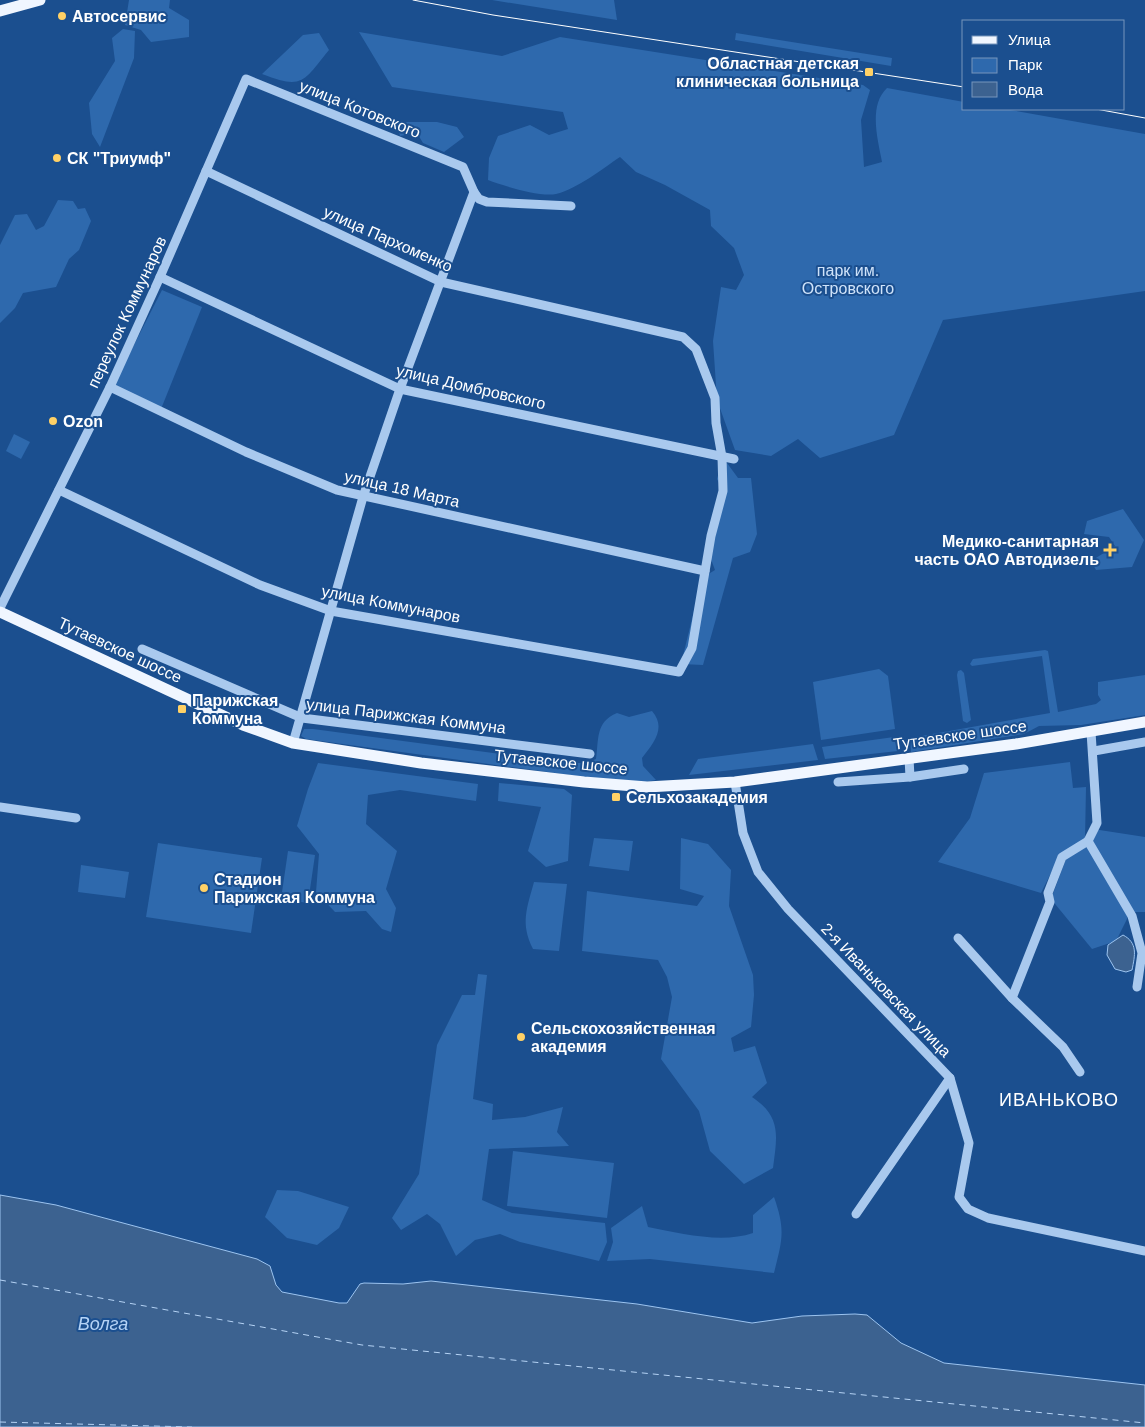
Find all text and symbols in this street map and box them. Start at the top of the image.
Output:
place label: Автосервис [72,8,167,25]
marker: Автосервис [56,10,68,22]
legend [962,20,1125,110]
text: Улица [1008,31,1051,48]
place label: Областная детская клиническая больница [676,55,859,90]
text: Парк [1008,56,1042,73]
marker: Областная детская клиническая больница [863,66,875,78]
street label: улица Котовского [297,77,423,141]
text: Вода [1008,81,1044,98]
place label: СК "Триумф" [67,150,171,167]
marker: СК "Триумф" [51,152,63,164]
street label: улица Пархоменко [321,203,455,275]
street label: переулок Коммунаров [84,234,170,390]
park label: парк им. Островского [802,262,894,297]
street label: улица Домбровского [395,362,548,413]
place label: Ozon [63,413,103,430]
marker: Ozon [47,415,59,427]
street label: улица 18 Марта [343,467,461,511]
place label: Медико-санитарная часть ОАО Автодизель [915,533,1099,568]
marker: Медико-санитарная часть ОАО Автодизель [1103,543,1117,557]
street label: улица Коммунаров [320,582,462,626]
street label: Тутаевское шоссе [56,614,184,686]
place label: Парижская Коммуна [192,692,278,727]
street label: улица Парижская Коммуна [305,695,507,737]
marker: Парижская Коммуна [176,703,188,715]
street label: Тутаевское шоссе [892,717,1028,753]
street label: Тутаевское шоссе [493,747,629,777]
place label: Сельхозакадемия [626,789,768,806]
marker: Сельхозакадемия [610,791,622,803]
place label: Стадион Парижская Коммуна [214,871,375,906]
marker: Стадион Парижская Коммуна [198,882,210,894]
street label: 2-я Иваньковская улица [818,920,954,1060]
place label: Сельскохозяйственная академия [531,1020,716,1055]
marker: Сельскохозяйственная академия [515,1031,527,1043]
district label: ИВАНЬКОВО [999,1090,1119,1110]
water label: Волга [78,1314,128,1334]

